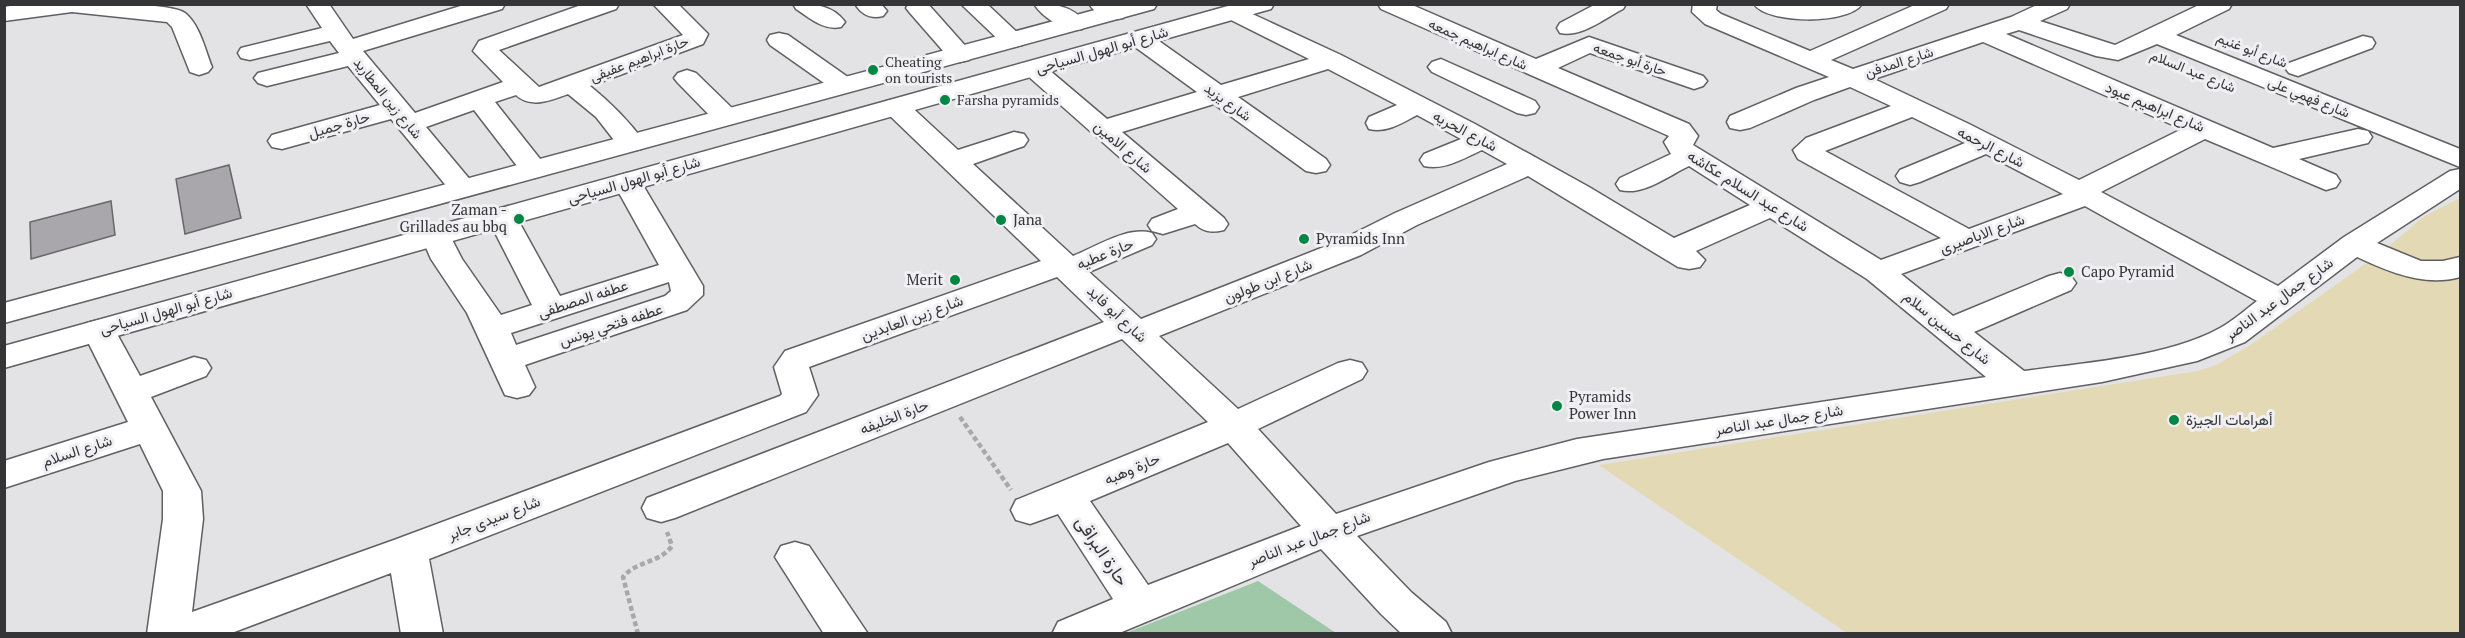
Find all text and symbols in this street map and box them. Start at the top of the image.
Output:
street label: شارع ابراهيم جمعه [1425,13,1531,76]
street label: شارع أبو الهول السياحى [1033,21,1171,79]
street label: شارع أبو غنيم [2213,27,2290,74]
street label: حارة ابراهيم عفيفى [587,31,691,86]
street label: حارة أبو جمعه [1591,37,1669,80]
street label: شارع المدفن [1862,42,1936,83]
street label: شارع عبد السلام [2147,45,2239,98]
place label: Cheating on tourists [885,52,952,87]
street label: شارع زين المطاريد [348,53,427,144]
marker: Cheating on tourists [866,63,880,77]
street label: شارع فهمي على [2264,72,2353,124]
street label: شارع ابراهيم عبود [2102,76,2208,138]
street label: شارع يزيد [1200,78,1256,127]
place label: Farsha pyramids [957,90,1059,109]
marker: Farsha pyramids [938,93,952,107]
street label: شارع الحريه [1429,105,1501,157]
street label: حارة جميل [306,106,372,142]
street label: شارع الامين [1089,116,1157,179]
street label: شارع الرحمه [1954,121,2029,173]
street label: شارع عبد السلام عكاشه [1683,145,1813,237]
street label: شارع أبو الهول السياحى [565,151,703,209]
place label: Zaman - Grillades au bbq [399,199,507,236]
street label: شارع الاباصيرى [1936,208,2028,260]
place label: Jana [1013,209,1043,229]
marker: Zaman - Grillades au bbq [512,212,526,226]
marker: Jana [994,213,1008,227]
place label: Pyramids Inn [1316,228,1405,248]
marker: Pyramids Inn [1297,232,1311,246]
street label: حارة عطيه [1073,233,1136,274]
street label: شارع جمال عبد الناصر [2219,252,2338,347]
street label: شارع ابن طولون [1220,253,1316,309]
place label: Capo Pyramid [2081,261,2174,281]
marker: Capo Pyramid [2062,265,2076,279]
place label: Merit [907,269,943,289]
marker: Merit [948,273,962,287]
street label: عطفه المصطفى [535,274,631,323]
street label: شارع أبو فايد [1082,280,1152,348]
street label: شارع أبو الهول السياحى [97,282,235,340]
street label: شارع حسين سلام [1899,286,1996,370]
street label: شارع زين العابدين [858,289,966,347]
street label: عطفه فتحي يونس [556,298,666,354]
place label: Pyramids Power Inn [1569,386,1636,423]
street label: حارة الخليفه [856,394,931,438]
marker: Pyramids Power Inn [1550,399,1564,413]
street label: شارع جمال عبد الناصر [1712,399,1845,441]
place label: أهرامات الجيزة [2186,409,2273,429]
marker: أهرامات الجيزة [2167,413,2181,427]
street label: شارع السلام [39,429,115,473]
street label: حارة وهبه [1101,447,1163,489]
street label: شارع سيدى جابر [444,490,544,546]
street label: شارع جمال عبد الناصر [1244,505,1373,573]
street label: حارة البراقى [1071,511,1135,590]

